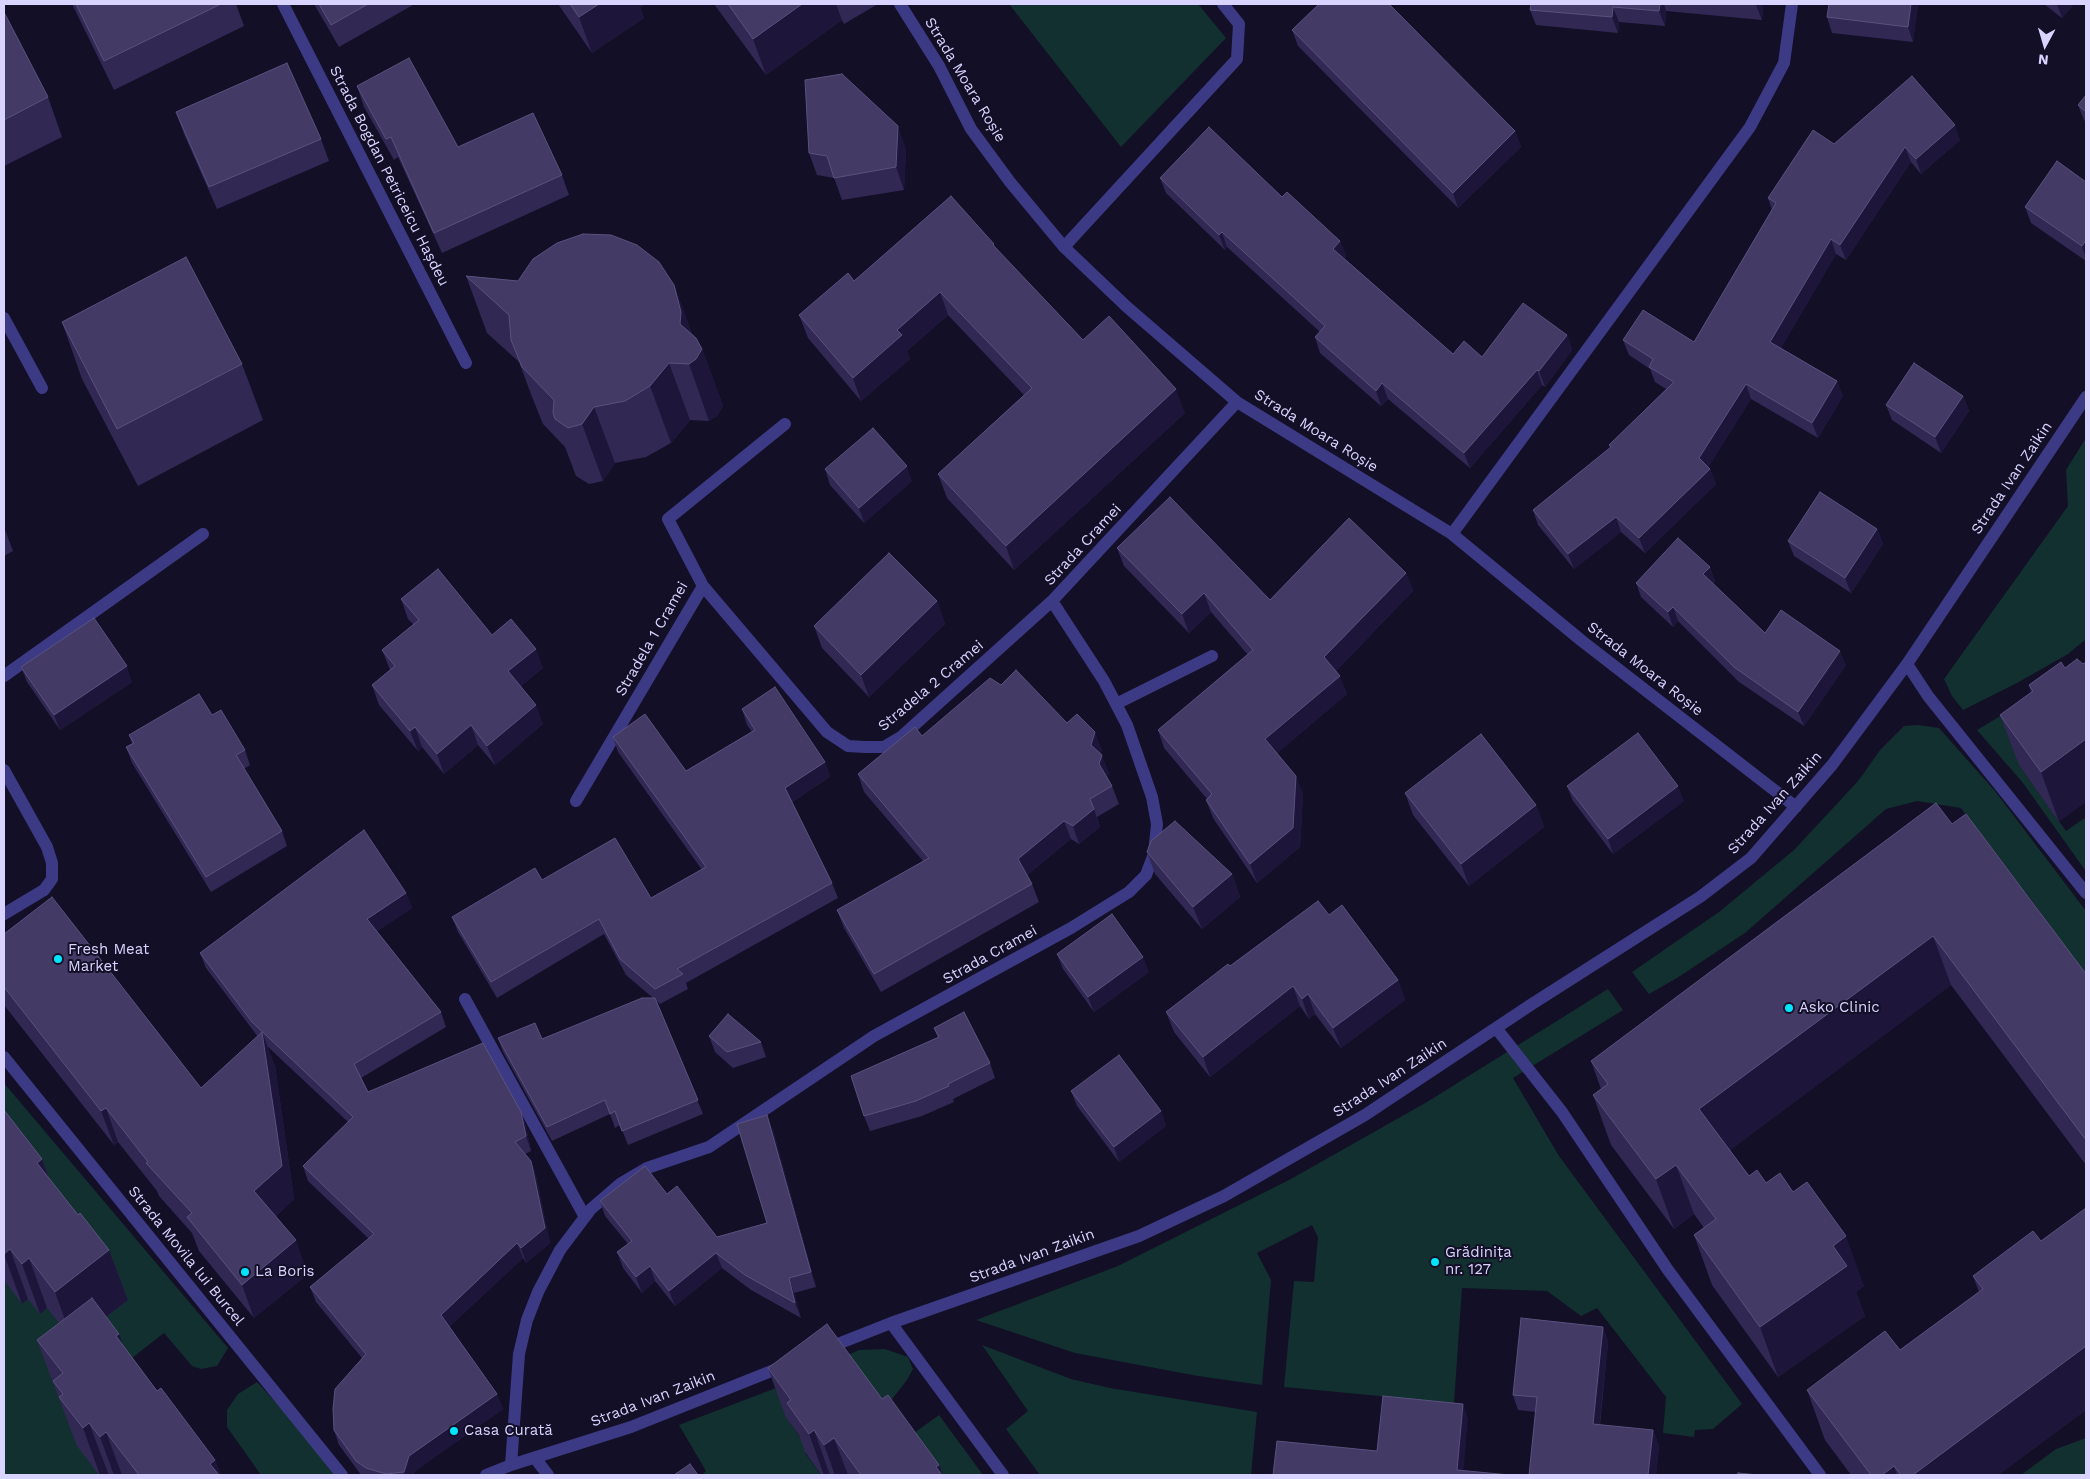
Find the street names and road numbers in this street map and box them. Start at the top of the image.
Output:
street label: Strada Moara Roșie [921,14,1009,146]
street label: Strada Bogdan Petriceicu Hașdeu [325,63,453,289]
street label: Strada Moara Roșie [1251,386,1381,476]
street label: Strada Ivan Zaikin [1968,418,2056,538]
street label: Strada Cramei [1041,500,1125,590]
street label: Stradela 1 Cramei [612,579,692,699]
street label: Strada Moara Roșie [1583,618,1707,720]
street label: Stradela 2 Cramei [875,637,987,735]
street label: Strada Ivan Zaikin [1724,748,1826,858]
street label: Strada Cramei [940,922,1040,988]
street label: Strada Ivan Zaikin [1330,1035,1450,1121]
street label: Strada Movila lui Burcel [124,1183,248,1329]
street label: Strada Ivan Zaikin [967,1225,1097,1287]
street label: Strada Ivan Zaikin [588,1367,718,1431]

